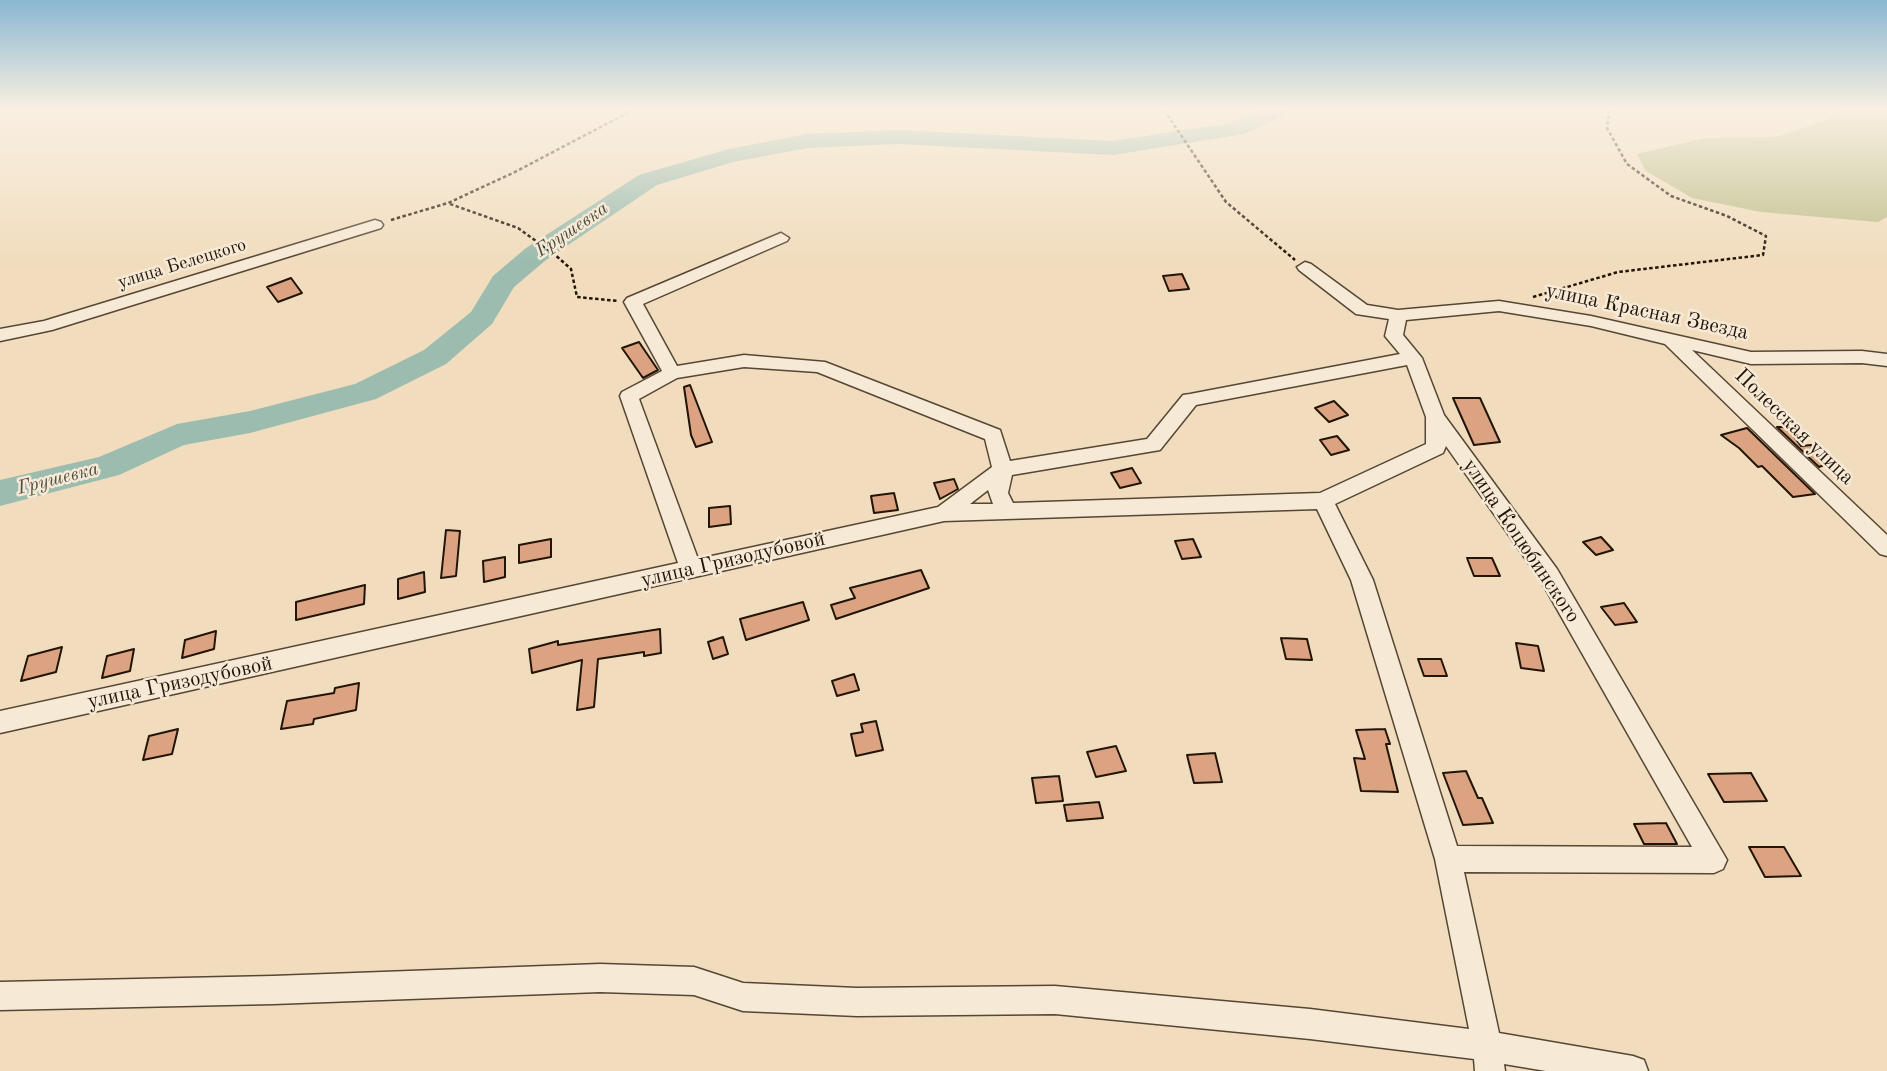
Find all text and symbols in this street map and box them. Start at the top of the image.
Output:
water label: Грушевка [531,197,613,263]
street label: улица Белецкого [115,234,249,294]
street label: улица Красная Звезда [1543,278,1751,346]
street label: Полесская улица [1729,363,1859,491]
street label: улица Коцюбинского [1457,454,1585,628]
water label: Грушевка [15,458,101,500]
street label: улица Гризодубовой [638,527,828,593]
street label: улица Гризодубовой [85,651,275,715]

